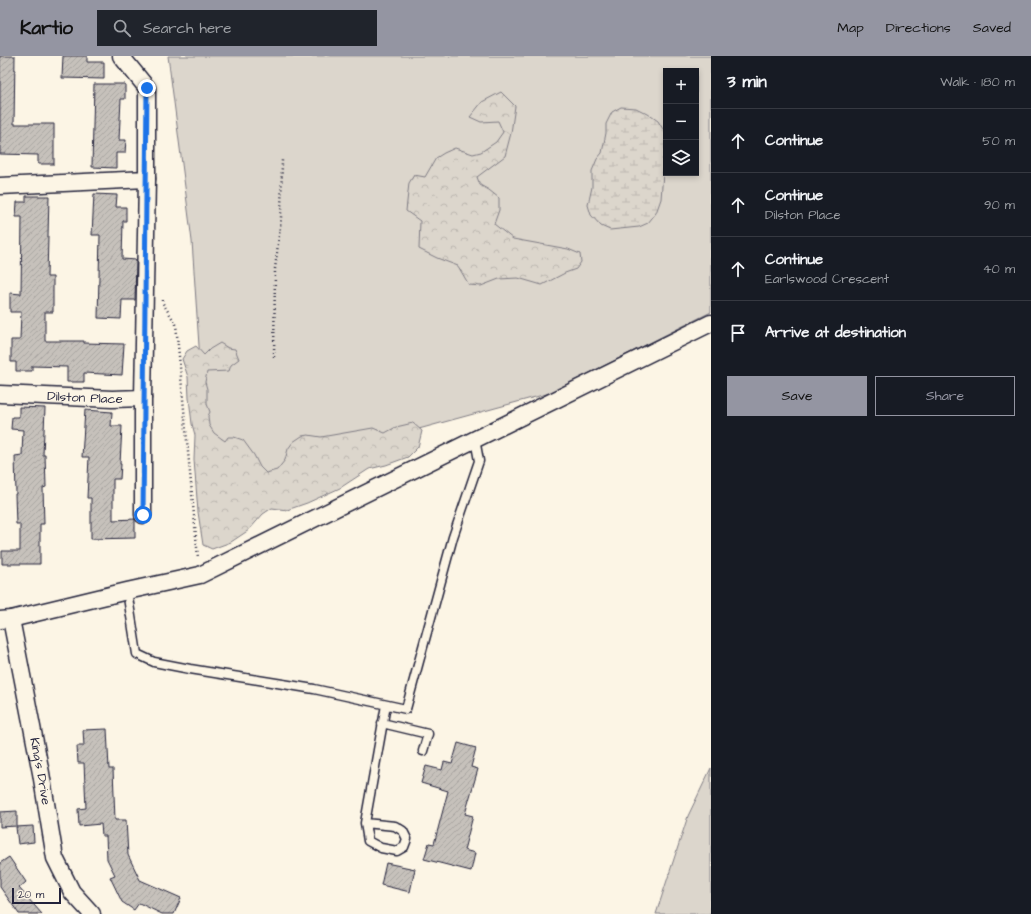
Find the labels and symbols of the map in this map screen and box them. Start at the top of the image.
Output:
route end [138,79,156,97]
street label: Dilston Place [47,387,123,408]
route start [134,506,152,524]
street label: King's Drive [25,736,55,806]
scale bar [12,886,61,905]

